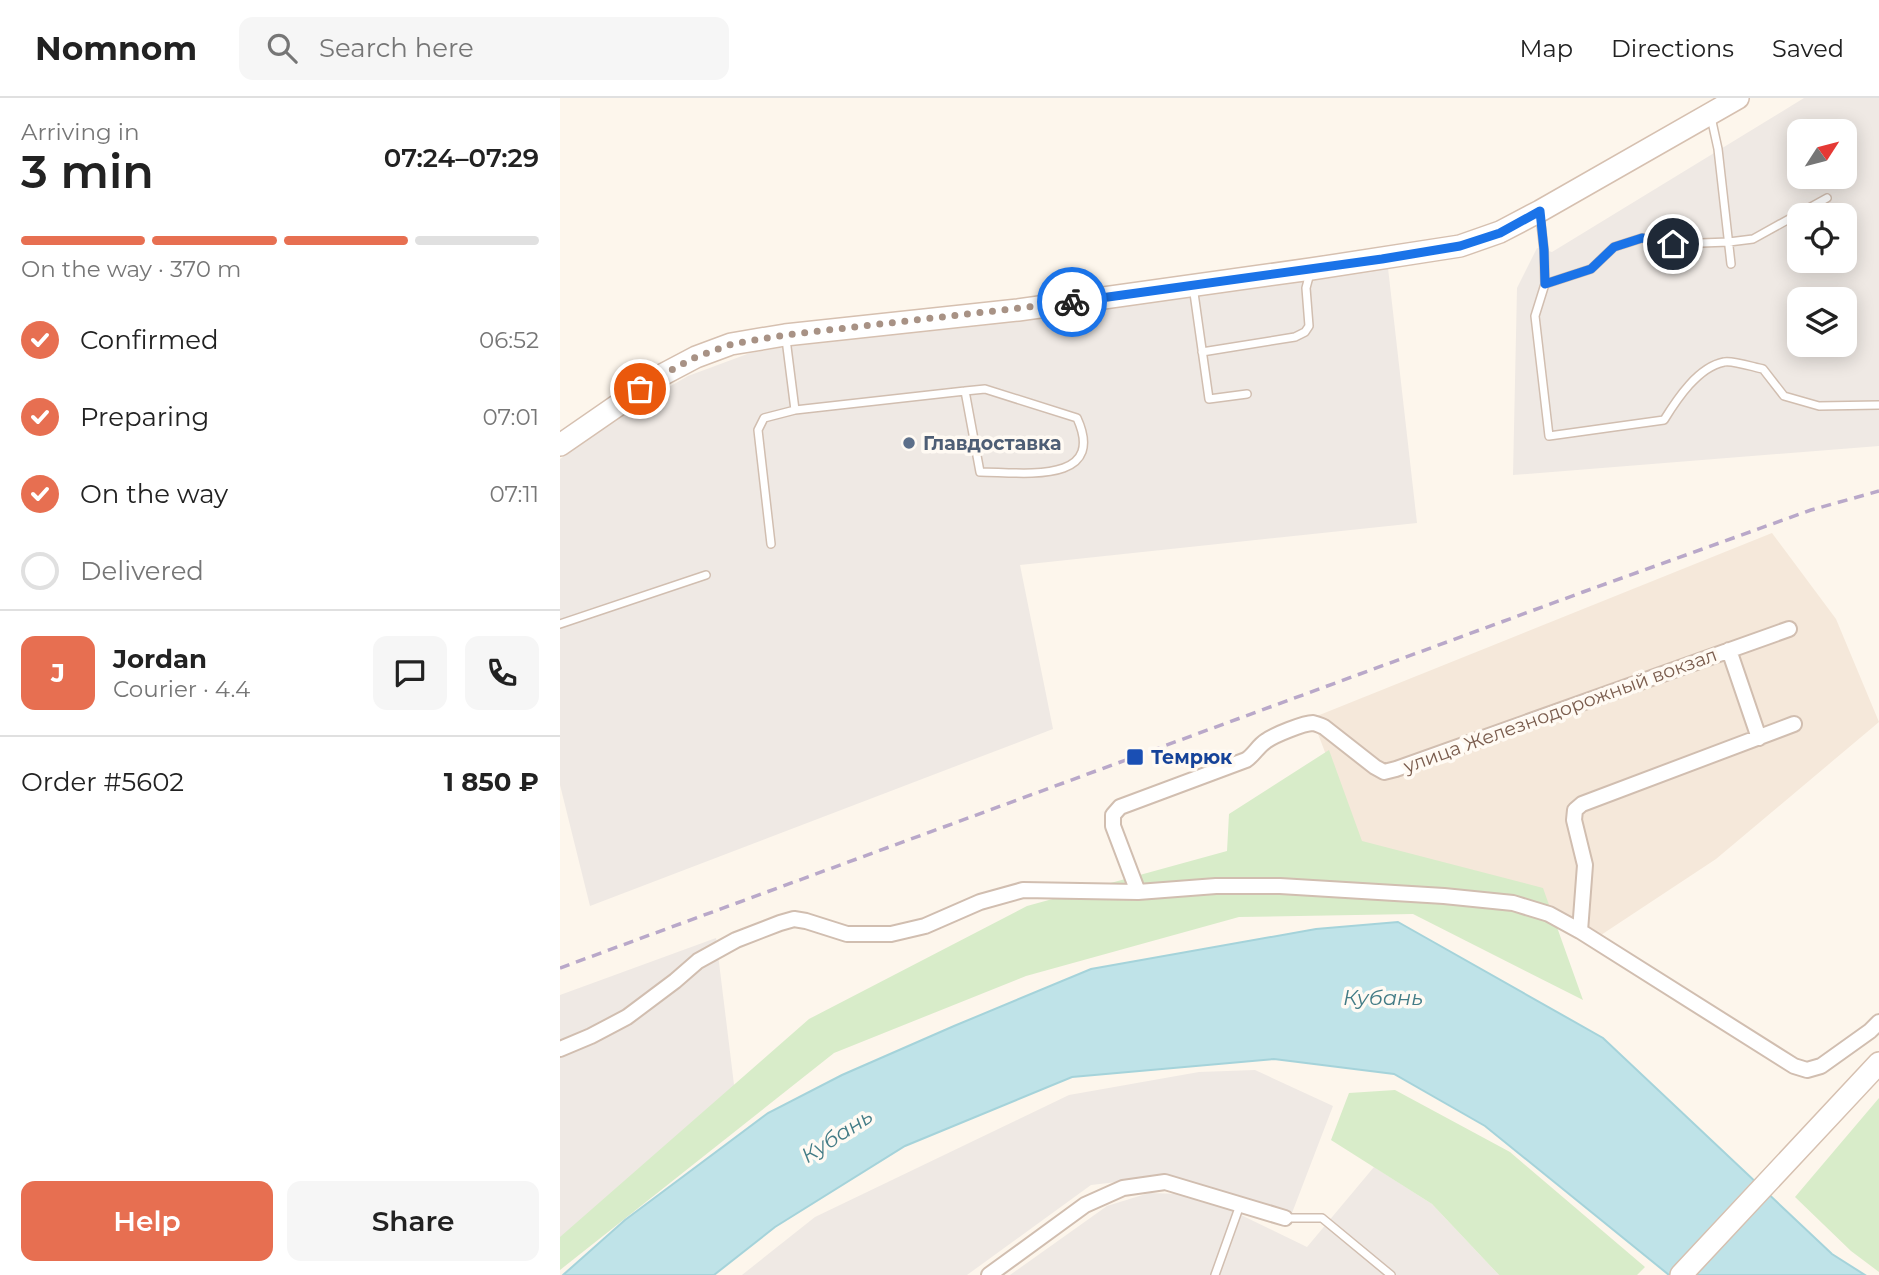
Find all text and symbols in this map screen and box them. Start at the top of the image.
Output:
search box [239,17,729,80]
text: Nomnom [35,28,197,68]
icon: search [263,29,301,67]
text: Search here [319,32,474,64]
text: Map [1520,34,1573,63]
text: Directions [1611,34,1734,63]
text: Saved [1772,34,1844,63]
text: Arriving in [21,118,140,146]
north arrow [1787,119,1857,189]
map controls [1787,119,1857,357]
text: 07:24–07:29 [384,142,539,174]
text: 3 min [21,143,154,200]
button: locate [1787,203,1857,273]
pin [1643,214,1703,274]
icon: home [1654,225,1692,263]
text: On the way · 370 m [21,255,241,283]
courier [1037,267,1107,337]
icon: bike [1053,283,1091,321]
button: layers [1787,287,1857,357]
icon: check [21,321,59,359]
text: Confirmed [80,324,219,356]
text: 06:52 [479,326,539,354]
pin [610,359,670,419]
icon: bag [621,370,659,408]
icon: check [21,398,59,436]
text: Preparing [80,401,209,433]
text: 07:01 [482,403,539,431]
place label: Главдоставка [923,432,1061,455]
marker: Главдоставка [901,435,917,451]
icon: check [21,475,59,513]
text: On the way [80,478,228,510]
text: 07:11 [489,480,539,508]
text: Delivered [80,555,204,587]
button: chat [373,636,447,710]
button: phone [465,636,539,710]
text: Jordan [113,643,207,675]
street label: улица Железнодорожный вокзал [1399,643,1720,778]
text: J [51,657,65,689]
text: Courier · 4.4 [113,675,250,703]
place label: Темрюк [1151,746,1233,769]
marker: Темрюк [1125,747,1145,767]
text: Order #5602 [21,766,184,798]
text: 1 850 ₽ [444,766,539,798]
water label: Кубань [1343,985,1423,1010]
water label: Кубань [796,1103,877,1168]
button: Help [21,1181,273,1261]
button: Share [287,1181,539,1261]

